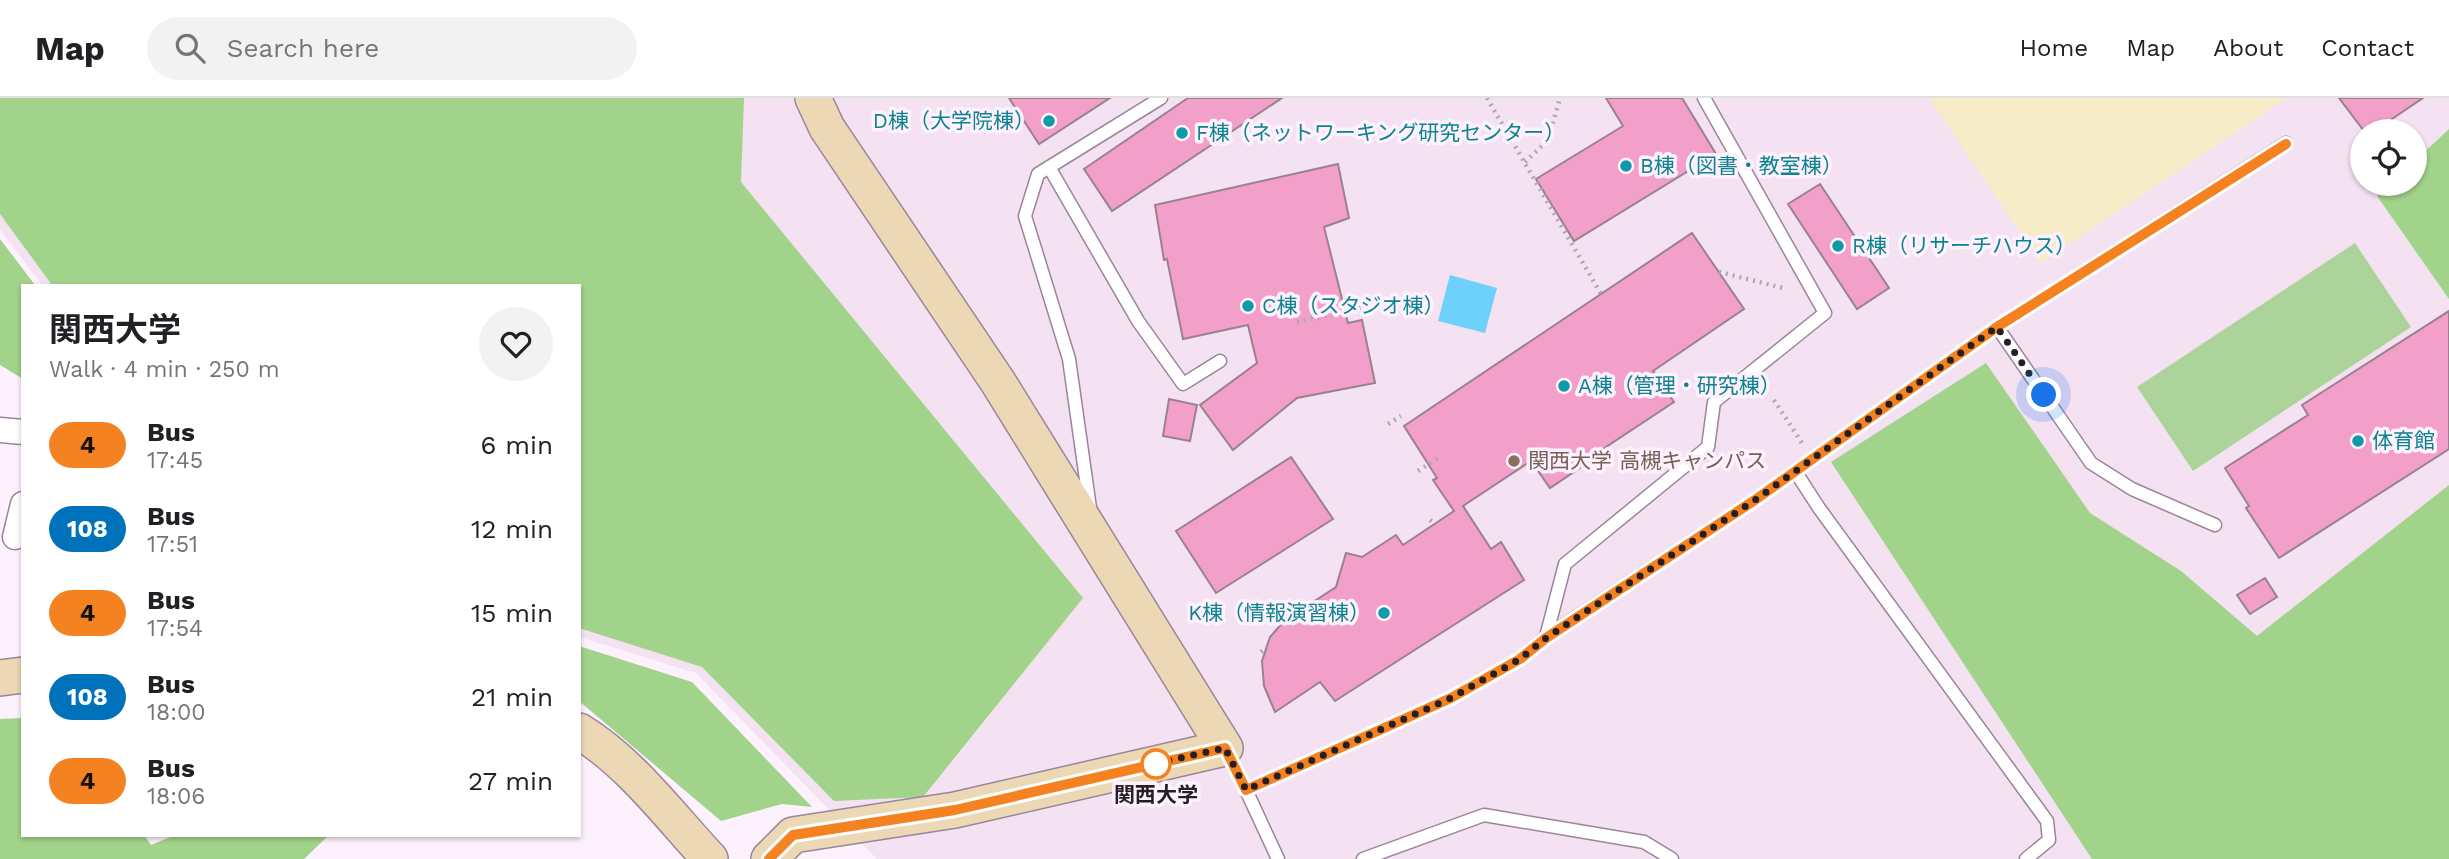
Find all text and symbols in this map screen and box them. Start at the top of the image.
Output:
search box [147,17,637,80]
text: Map [35,29,105,68]
icon: search [171,29,209,67]
text: Search here [227,33,379,63]
text: Home [2020,34,2088,62]
text: Map [2126,34,2175,62]
text: About [2213,34,2283,62]
text: Contact [2321,34,2414,62]
place label: D棟（大学院棟） [873,108,1035,133]
marker: D棟（大学院棟） [1041,113,1057,129]
map controls [2350,119,2427,196]
button: locate [2350,119,2427,196]
place label: F棟（ネットワーキング研究センター） [1196,120,1565,145]
marker: F棟（ネットワーキング研究センター） [1174,125,1190,141]
place label: B棟（図書・教室棟） [1640,153,1843,178]
marker: B棟（図書・教室棟） [1618,158,1634,174]
place label: R棟（リサーチハウス） [1852,233,2076,258]
marker: R棟（リサーチハウス） [1830,238,1846,254]
place label: C棟（スタジオ棟） [1262,293,1444,318]
marker: C棟（スタジオ棟） [1240,298,1256,314]
button: heart [479,307,553,381]
text: 関西大学 [49,310,181,349]
text: Walk · 4 min · 250 m [49,356,280,383]
place label: A棟（管理・研究棟） [1578,373,1781,398]
your location [2026,377,2061,412]
marker: A棟（管理・研究棟） [1556,378,1572,394]
text: Bus [147,417,195,447]
place label: 体育館 [2372,428,2435,453]
text: 6 min [481,430,553,460]
text: 4 [80,431,95,459]
marker: 体育館 [2350,433,2366,449]
text: 17:45 [147,447,203,474]
place label: 関西大学 高槻キャンパス [1528,448,1766,473]
marker: 関西大学 高槻キャンパス [1506,453,1522,469]
text: Bus [147,501,195,531]
text: 12 min [471,514,553,544]
text: 108 [67,515,108,543]
text: 17:51 [147,531,198,558]
text: Bus [147,585,195,615]
text: 15 min [471,598,553,628]
text: 4 [80,599,95,627]
place label: K棟（情報演習棟） [1188,600,1370,625]
marker: K棟（情報演習棟） [1376,605,1392,621]
text: 17:54 [147,615,203,642]
text: Bus [147,669,195,699]
text: 21 min [471,682,553,712]
text: 108 [67,683,108,711]
text: 18:00 [147,699,206,726]
marker: 関西大学 [1141,749,1171,779]
text: Bus [147,753,195,783]
text: 27 min [468,766,553,796]
text: 4 [80,767,95,795]
place label: 関西大学 [1114,782,1198,807]
text: 18:06 [147,783,205,810]

